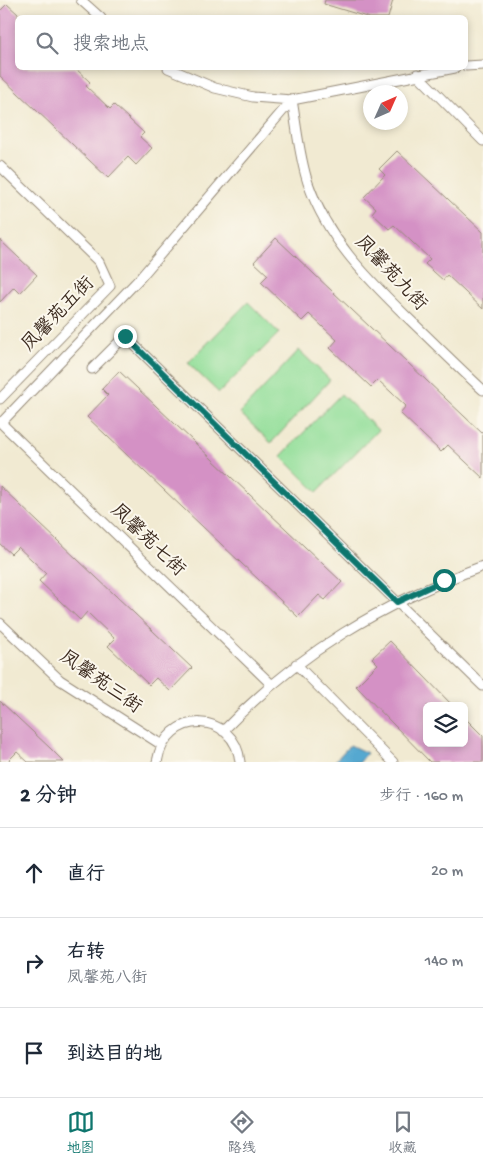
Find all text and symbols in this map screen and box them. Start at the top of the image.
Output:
search box [15,15,468,70]
icon: search [33,29,61,57]
text: 搜索地点 [73,34,149,57]
north arrow [363,85,408,130]
street label: 凤馨苑九街 [349,231,432,317]
street label: 凤馨苑五街 [17,272,100,357]
route end [114,325,137,348]
street label: 凤馨苑七街 [105,499,190,582]
route start [433,569,456,592]
street label: 凤馨苑三街 [54,646,146,720]
map controls [423,702,468,747]
button: layers [423,702,468,747]
text: 2 分钟 [20,785,77,810]
text: 步行 · 160 m [380,788,463,807]
icon: ahead [20,859,48,887]
text: 20 m [431,863,463,882]
text: 直行 [67,864,105,887]
text: 右转 [67,942,105,965]
icon: right [20,949,48,977]
text: 140 m [425,953,463,972]
text: 凤馨苑八街 [67,970,147,989]
icon: arrive [20,1039,48,1067]
text: 到达目的地 [67,1044,162,1067]
tab: 地图 [67,1108,95,1158]
tab: 路线 [228,1108,256,1158]
tab: 收藏 [389,1108,417,1158]

